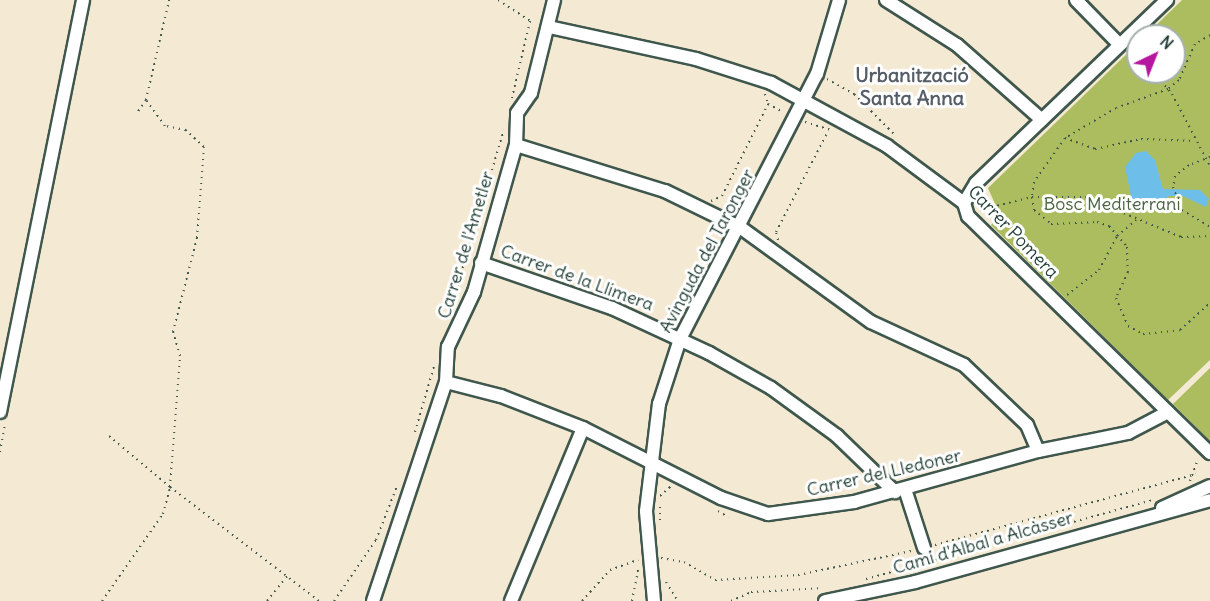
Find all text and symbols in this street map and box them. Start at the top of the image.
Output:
north arrow [1126,24,1186,84]
text: N [1156,31,1178,53]
district label: Urbanització Santa Anna [855,63,969,110]
street label: Avinguda del Taronger [655,166,759,336]
street label: Carrer de l'Ametler [433,169,499,321]
street label: Carrer Pomera [963,181,1063,283]
park label: Bosc Mediterrani [1043,193,1181,215]
street label: Carrer de la Llimera [498,240,656,316]
street label: Carrer del Lledoner [805,445,963,501]
street label: Camí d'Albal a Alcàsser [890,507,1076,579]

